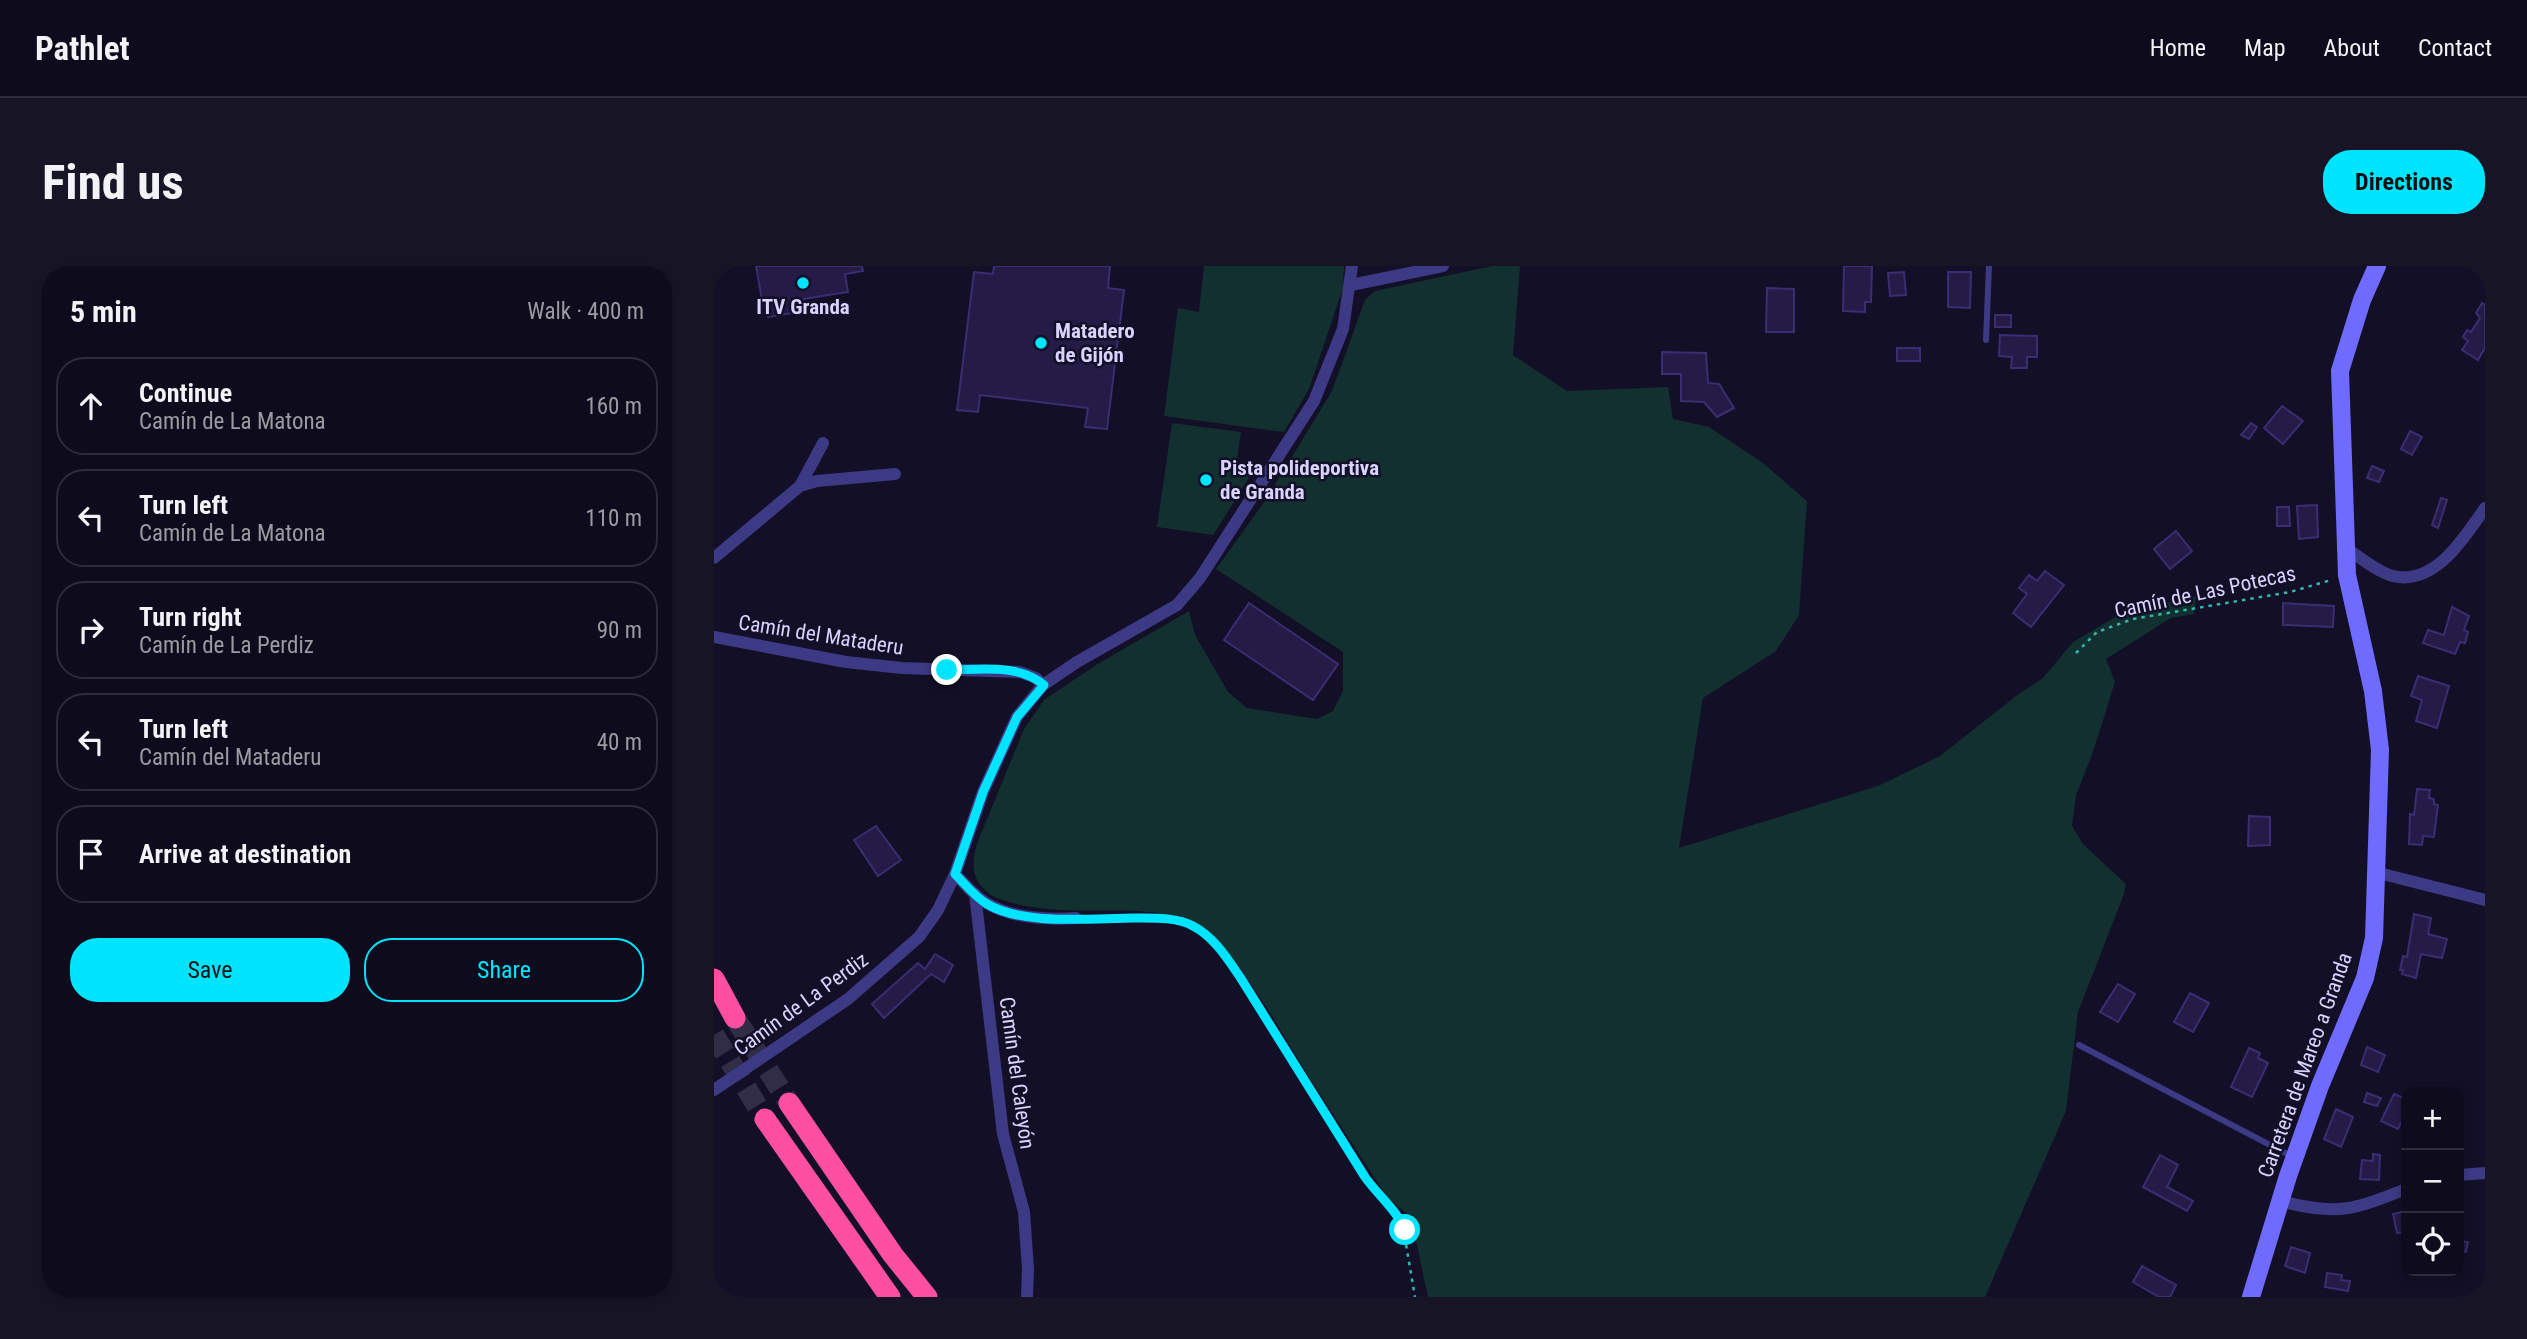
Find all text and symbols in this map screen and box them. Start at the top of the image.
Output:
text: Pathlet [35,29,130,68]
text: Home [2150,34,2206,62]
text: Map [2244,34,2286,62]
text: About [2324,34,2380,62]
text: Contact [2418,34,2492,62]
button: Directions [2323,150,2485,214]
text: Find us [42,154,184,211]
marker: ITV Granda [795,275,811,291]
text: 5 min [70,294,137,329]
place label: ITV Granda [756,295,850,319]
text: Walk · 400 m [527,298,644,325]
place label: Matadero de Gijón [1055,319,1135,367]
marker: Matadero de Gijón [1033,335,1049,351]
text: Continue [139,378,232,408]
icon: ahead [72,387,110,425]
text: 160 m [585,393,642,420]
text: Camín de La Matona [139,408,326,435]
place label: Pista polideportiva de Granda [1220,456,1379,504]
marker: Pista polideportiva de Granda [1198,472,1214,488]
text: Turn left [139,490,228,520]
icon: left [72,499,110,537]
text: 110 m [585,505,642,532]
text: Camín de La Matona [139,520,326,547]
street label: Camín de Las Potecas [2112,561,2298,623]
text: Turn right [139,602,241,632]
street label: Camín del Mataderu [737,610,905,660]
icon: right [72,611,110,649]
text: 90 m [597,617,642,644]
text: Camín de La Perdiz [139,632,314,659]
route end [931,654,962,685]
text: Turn left [139,714,228,744]
icon: left [72,723,110,761]
text: 40 m [597,729,642,756]
text: Camín del Mataderu [139,744,321,771]
icon: arrive [72,835,110,873]
text: Arrive at destination [139,839,351,869]
button: Save [70,938,350,1002]
button: Share [364,938,644,1002]
street label: Camín de La Perdiz [729,947,873,1061]
street label: Carretera de Mareo a Granda [2253,949,2357,1181]
street label: Camín del Caleyón [994,995,1040,1151]
map controls [2401,1087,2464,1276]
button: + [2401,1087,2464,1150]
button: − [2401,1150,2464,1213]
button: locate [2401,1213,2464,1276]
route start [1389,1214,1420,1245]

